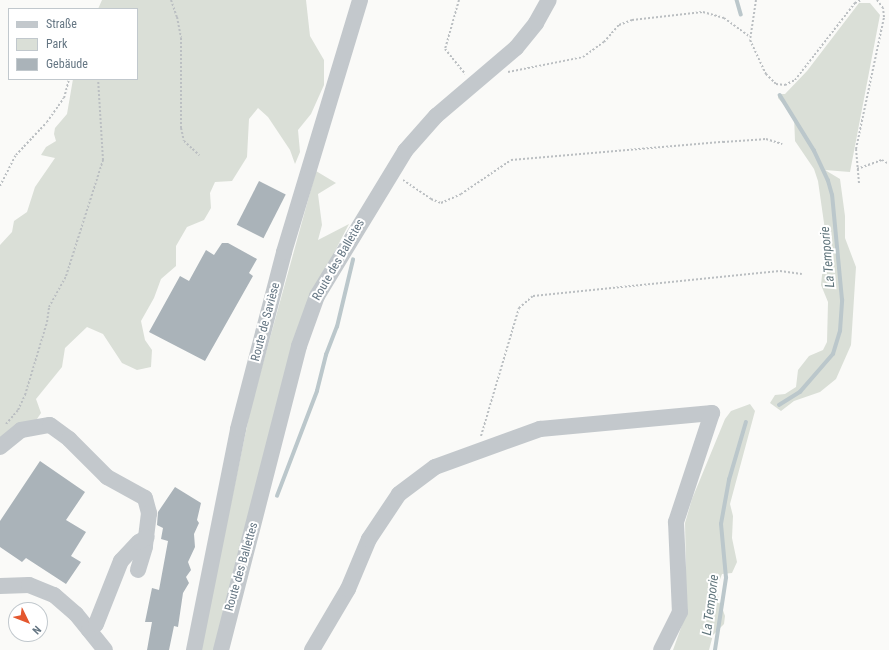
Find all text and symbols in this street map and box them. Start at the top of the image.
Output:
legend [8,8,138,80]
text: Straße [46,17,77,31]
text: Park [46,37,67,51]
text: Gebäude [46,57,88,71]
street label: Route des Ballettes [310,217,368,303]
water label: La Temporie [818,226,838,288]
street label: Route de Savièse [249,281,283,363]
street label: Route des Ballettes [222,521,262,613]
water label: La Temporie [700,574,722,636]
north arrow [8,602,48,642]
text: N [29,623,43,637]

